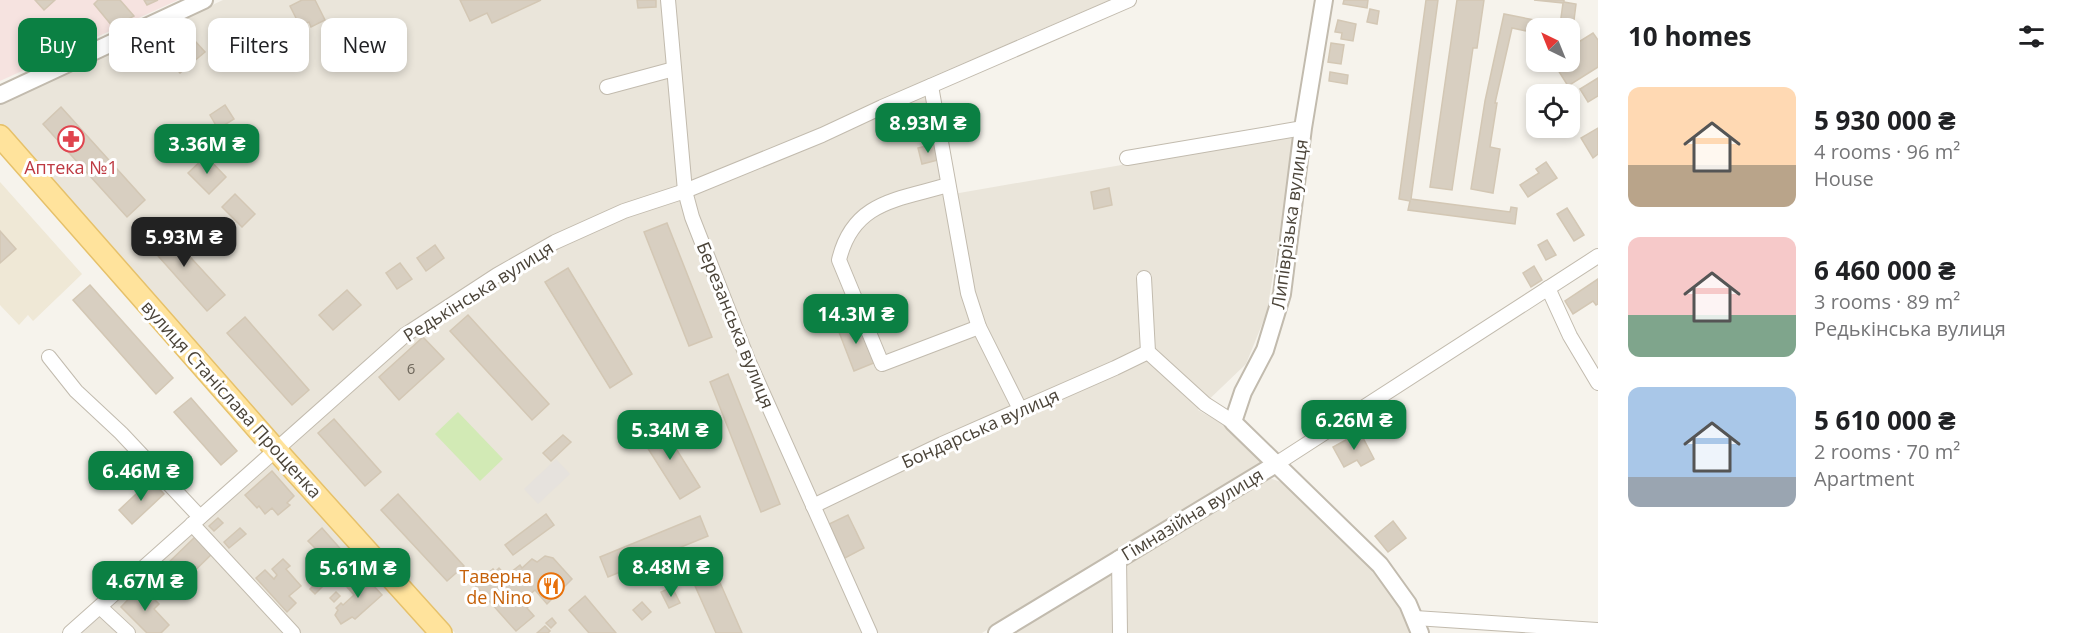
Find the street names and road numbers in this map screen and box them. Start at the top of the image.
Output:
street label: Липіврізька вулиця [1265,137,1313,311]
street label: Редькінська вулиця [398,235,558,347]
street label: Березанська вулиця [692,238,780,412]
street label: вулиця Станіслава Прощенка [137,295,327,503]
street label: Бондарська вулиця [897,382,1063,474]
street label: Гімназійна вулиця [1117,462,1267,566]

